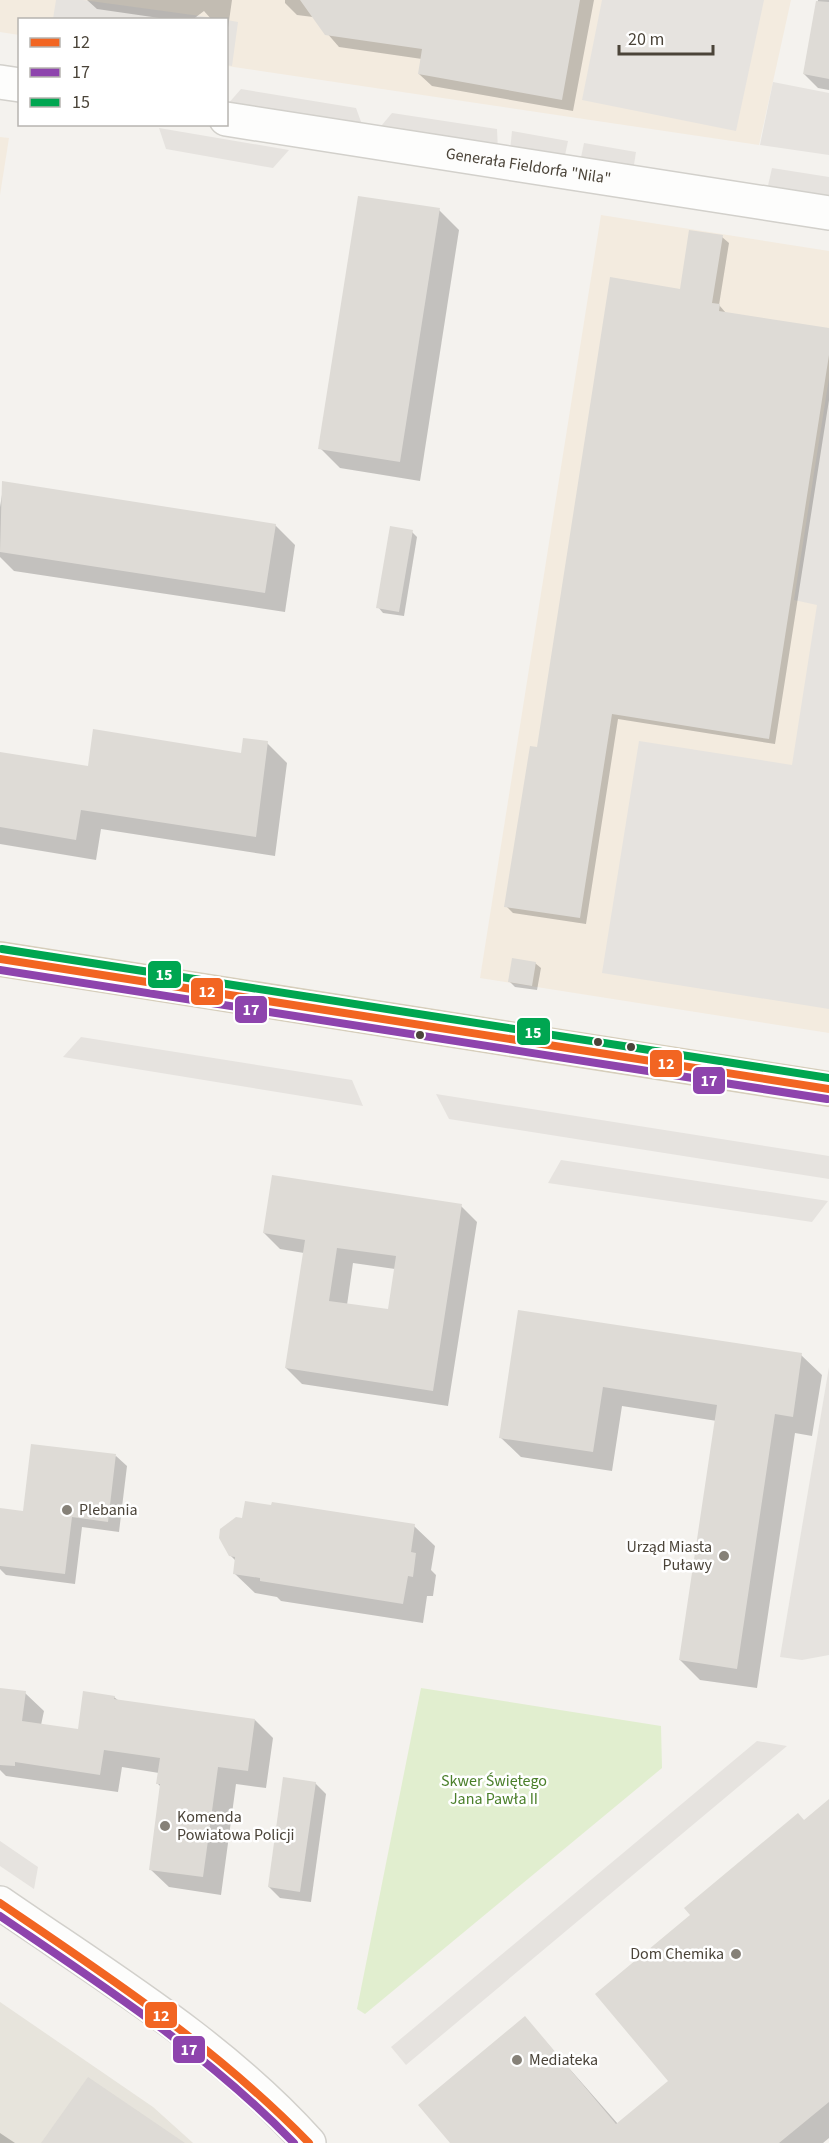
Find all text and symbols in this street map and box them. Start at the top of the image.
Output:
legend [18,18,228,126]
scale bar [619,18,714,56]
text: 20 m [628,27,664,52]
text: 12 [72,30,90,55]
text: 17 [72,60,90,85]
text: 15 [72,90,90,115]
street label: Generała Fieldorfa "Nila" [444,142,612,190]
line badge: 15 [147,960,182,989]
text: 15 [156,964,172,986]
line badge: 12 [190,977,224,1006]
text: 12 [199,981,215,1003]
line badge: 17 [234,995,268,1024]
text: 17 [243,999,259,1021]
line badge: 15 [516,1017,551,1046]
text: 15 [525,1022,541,1044]
unlabelled marker [414,1029,426,1041]
unlabelled marker [592,1036,604,1048]
unlabelled marker [625,1041,637,1053]
line badge: 12 [649,1049,683,1078]
text: 12 [658,1053,674,1075]
line badge: 17 [692,1066,726,1095]
text: 17 [701,1070,717,1092]
place label: Plebania [79,1499,138,1521]
marker: Plebania [60,1503,74,1517]
place label: Urząd Miasta Puławy [626,1536,713,1576]
marker: Urząd Miasta Puławy [717,1549,731,1563]
park label: Skwer Świętego Jana Pawła II [441,1770,547,1810]
place label: Komenda Powiatowa Policji [177,1806,295,1846]
marker: Komenda Powiatowa Policji [158,1819,172,1833]
place label: Dom Chemika [630,1943,724,1965]
marker: Dom Chemika [729,1947,743,1961]
line badge: 12 [144,2001,178,2029]
text: 12 [153,2005,169,2027]
line badge: 17 [172,2035,206,2064]
text: 17 [181,2039,197,2061]
place label: Mediateka [529,2049,598,2071]
marker: Mediateka [510,2053,524,2067]

